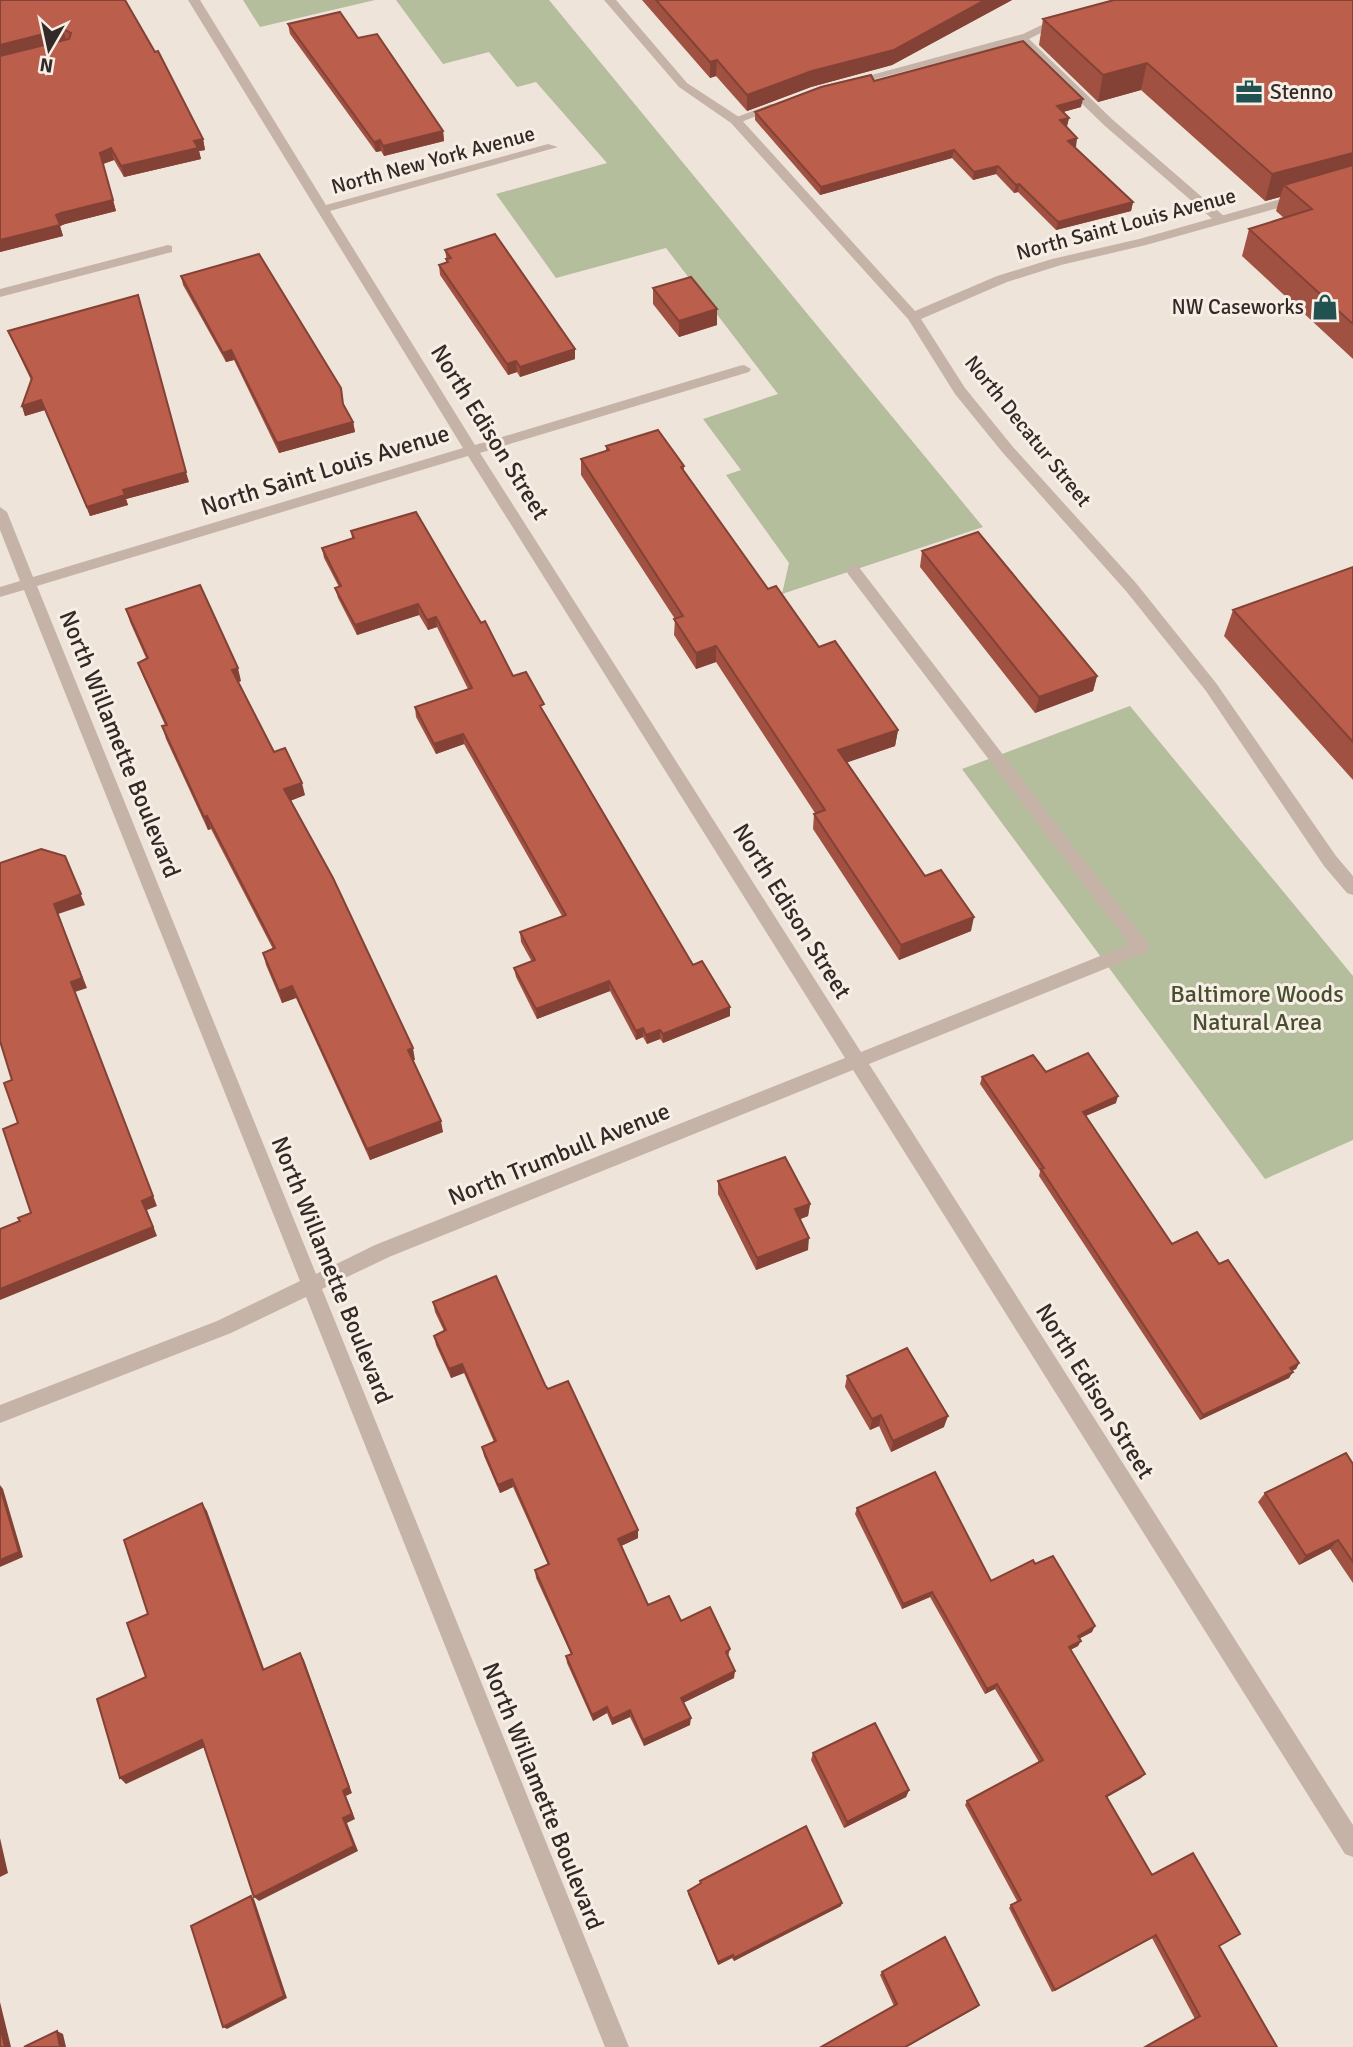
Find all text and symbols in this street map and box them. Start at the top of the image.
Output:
north arrow [14,14,84,84]
text: N [38,52,55,78]
office icon: Stenno [1234,77,1264,107]
place label: Stenno [1270,79,1333,105]
street label: North New York Avenue [328,120,538,200]
street label: North Saint Louis Avenue [1013,182,1239,266]
shop icon: NW Caseworks [1310,292,1340,322]
place label: NW Caseworks [1171,294,1304,320]
street label: North Edison Street [424,339,556,525]
street label: North Decatur Street [959,350,1097,512]
street label: North Saint Louis Avenue [197,418,453,522]
street label: North Willamette Boulevard [53,606,187,882]
street label: North Edison Street [726,818,858,1004]
park label: Baltimore Woods Natural Area [1170,979,1344,1037]
street label: North Trumbull Avenue [444,1096,674,1212]
street label: North Willamette Boulevard [265,1132,399,1408]
street label: North Edison Street [1029,1298,1161,1484]
street label: North Willamette Boulevard [476,1658,610,1934]

